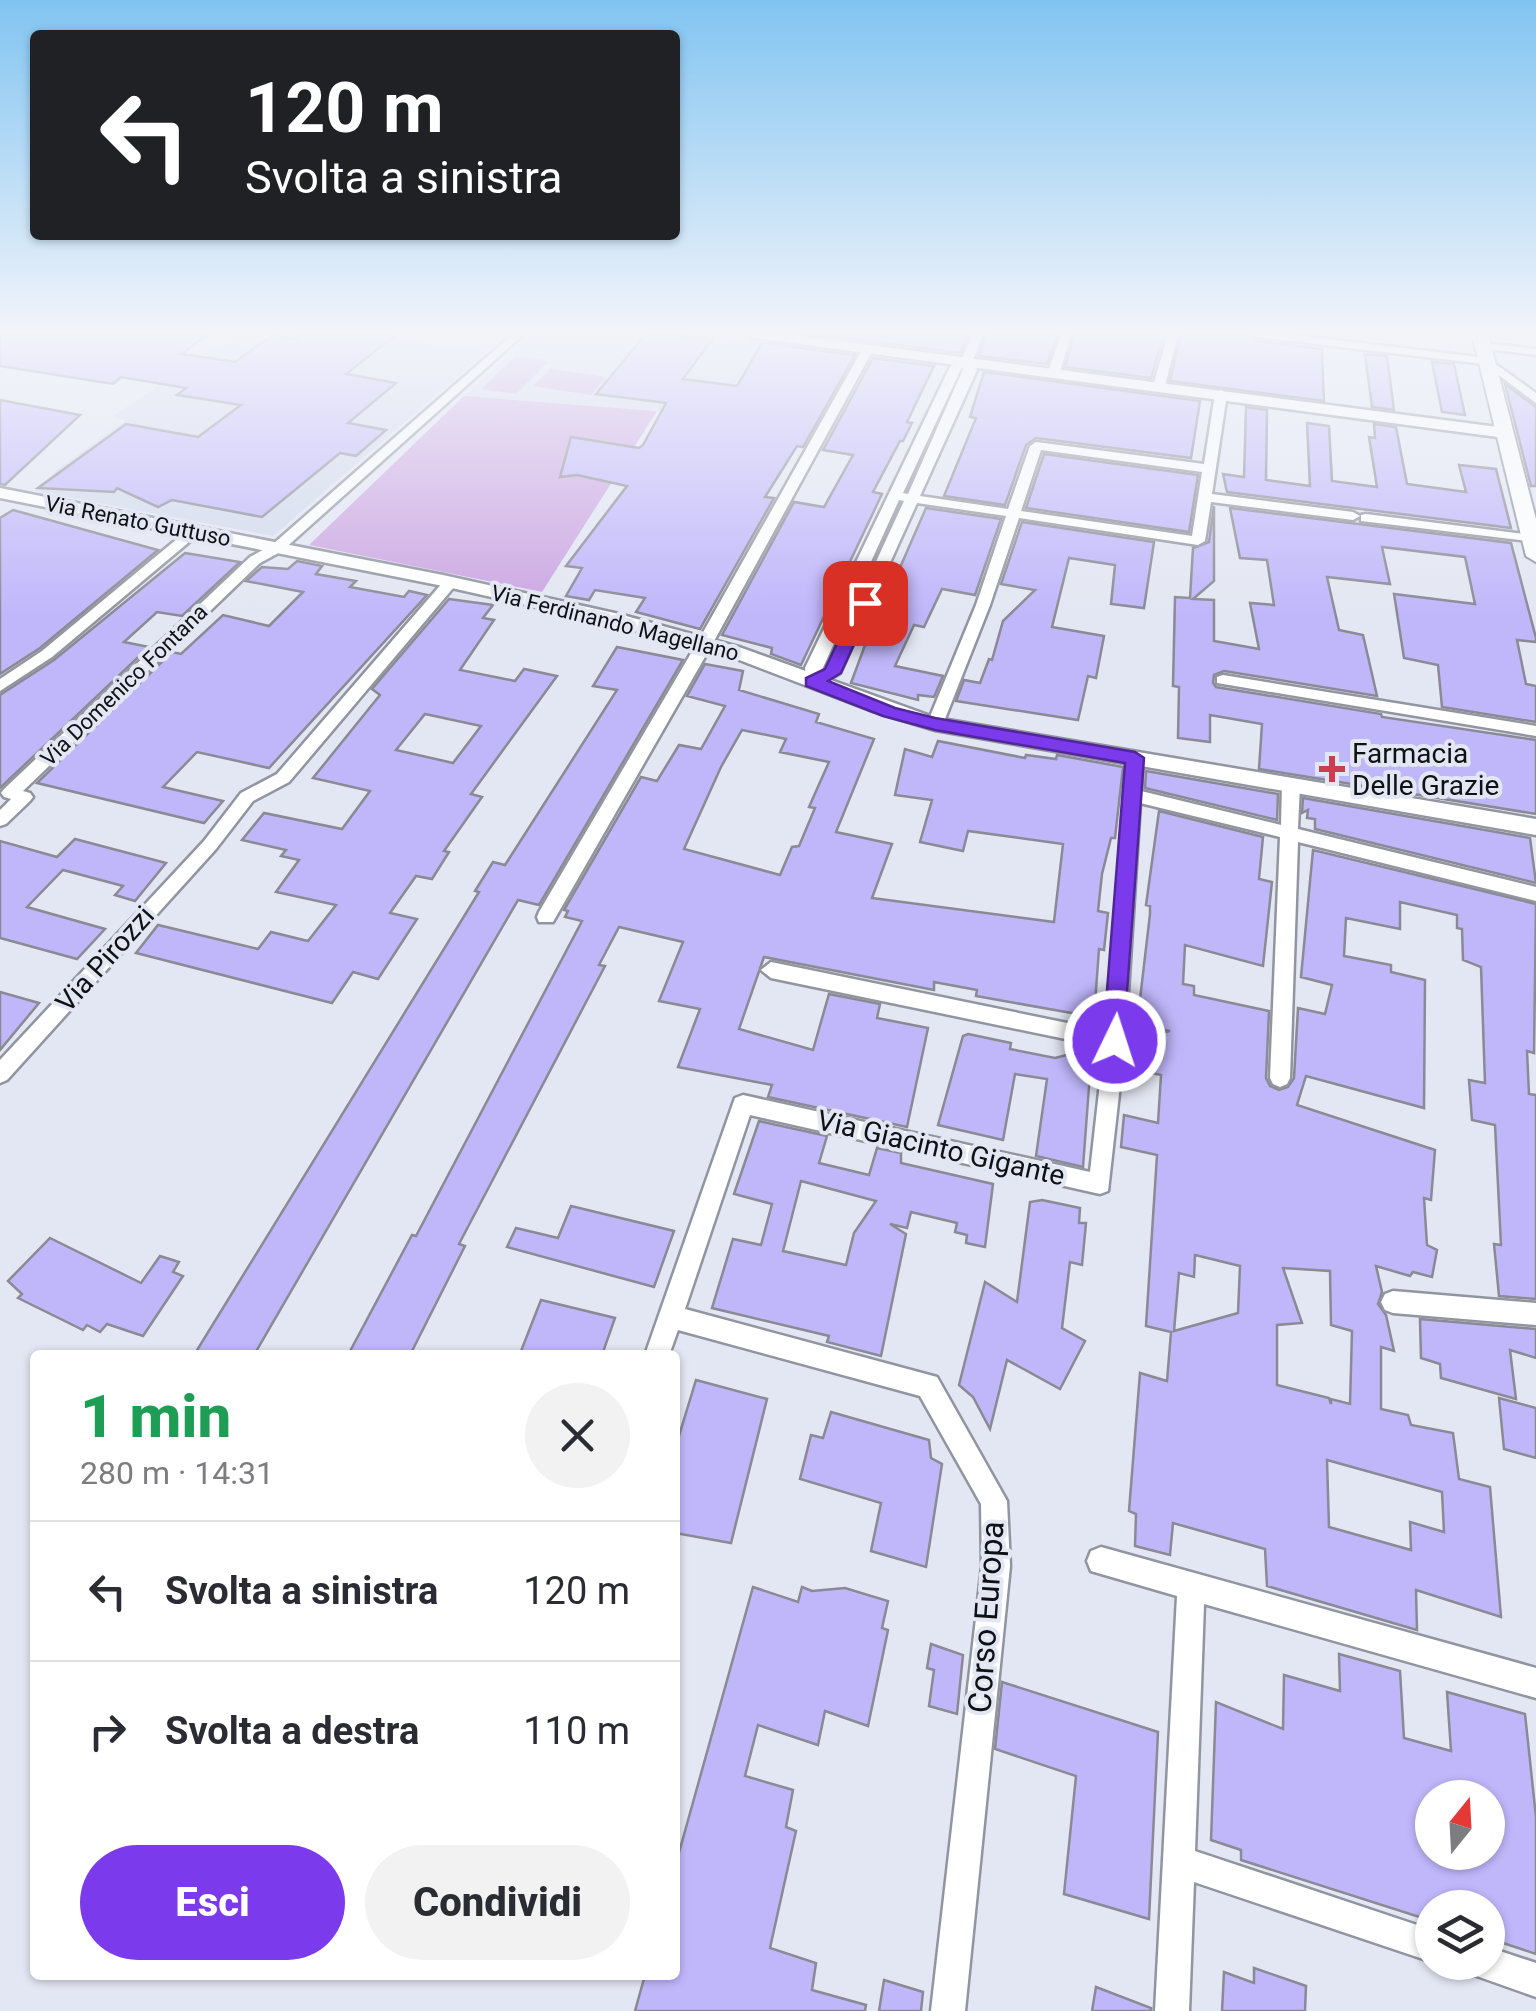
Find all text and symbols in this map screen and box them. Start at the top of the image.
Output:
text: 120 m [245,67,444,149]
icon: left [80,70,210,200]
text: Svolta a sinistra [245,151,563,204]
street label: Via Renato Guttuso [43,491,233,551]
pin [823,561,908,646]
icon: arrive [838,576,893,631]
street label: Via Ferdinando Magellano [488,580,742,666]
street label: Via Domenico Fontana [36,599,212,771]
place label: Farmacia Delle Grazie [1352,737,1499,802]
marker: Farmacia Delle Grazie [1321,758,1343,780]
street label: Via Pirozzi [49,899,161,1019]
position arrow [1063,989,1167,1093]
street label: Via Giacinto Gigante [814,1103,1068,1193]
text: 1 min [80,1381,231,1452]
button: close [525,1383,630,1488]
text: 280 m · 14:31 [80,1454,274,1492]
street label: Corso Europa [960,1520,1012,1714]
icon: left [80,1564,135,1619]
text: Svolta a sinistra [165,1569,438,1613]
text: 120 m [523,1569,630,1613]
icon: right [80,1704,135,1759]
text: Svolta a destra [165,1709,419,1753]
text: 110 m [523,1709,630,1753]
north arrow [1415,1780,1505,1870]
map controls [1415,1780,1505,1980]
button: Esci [80,1845,345,1960]
button: Condividi [365,1845,630,1960]
button: layers [1415,1890,1505,1980]

